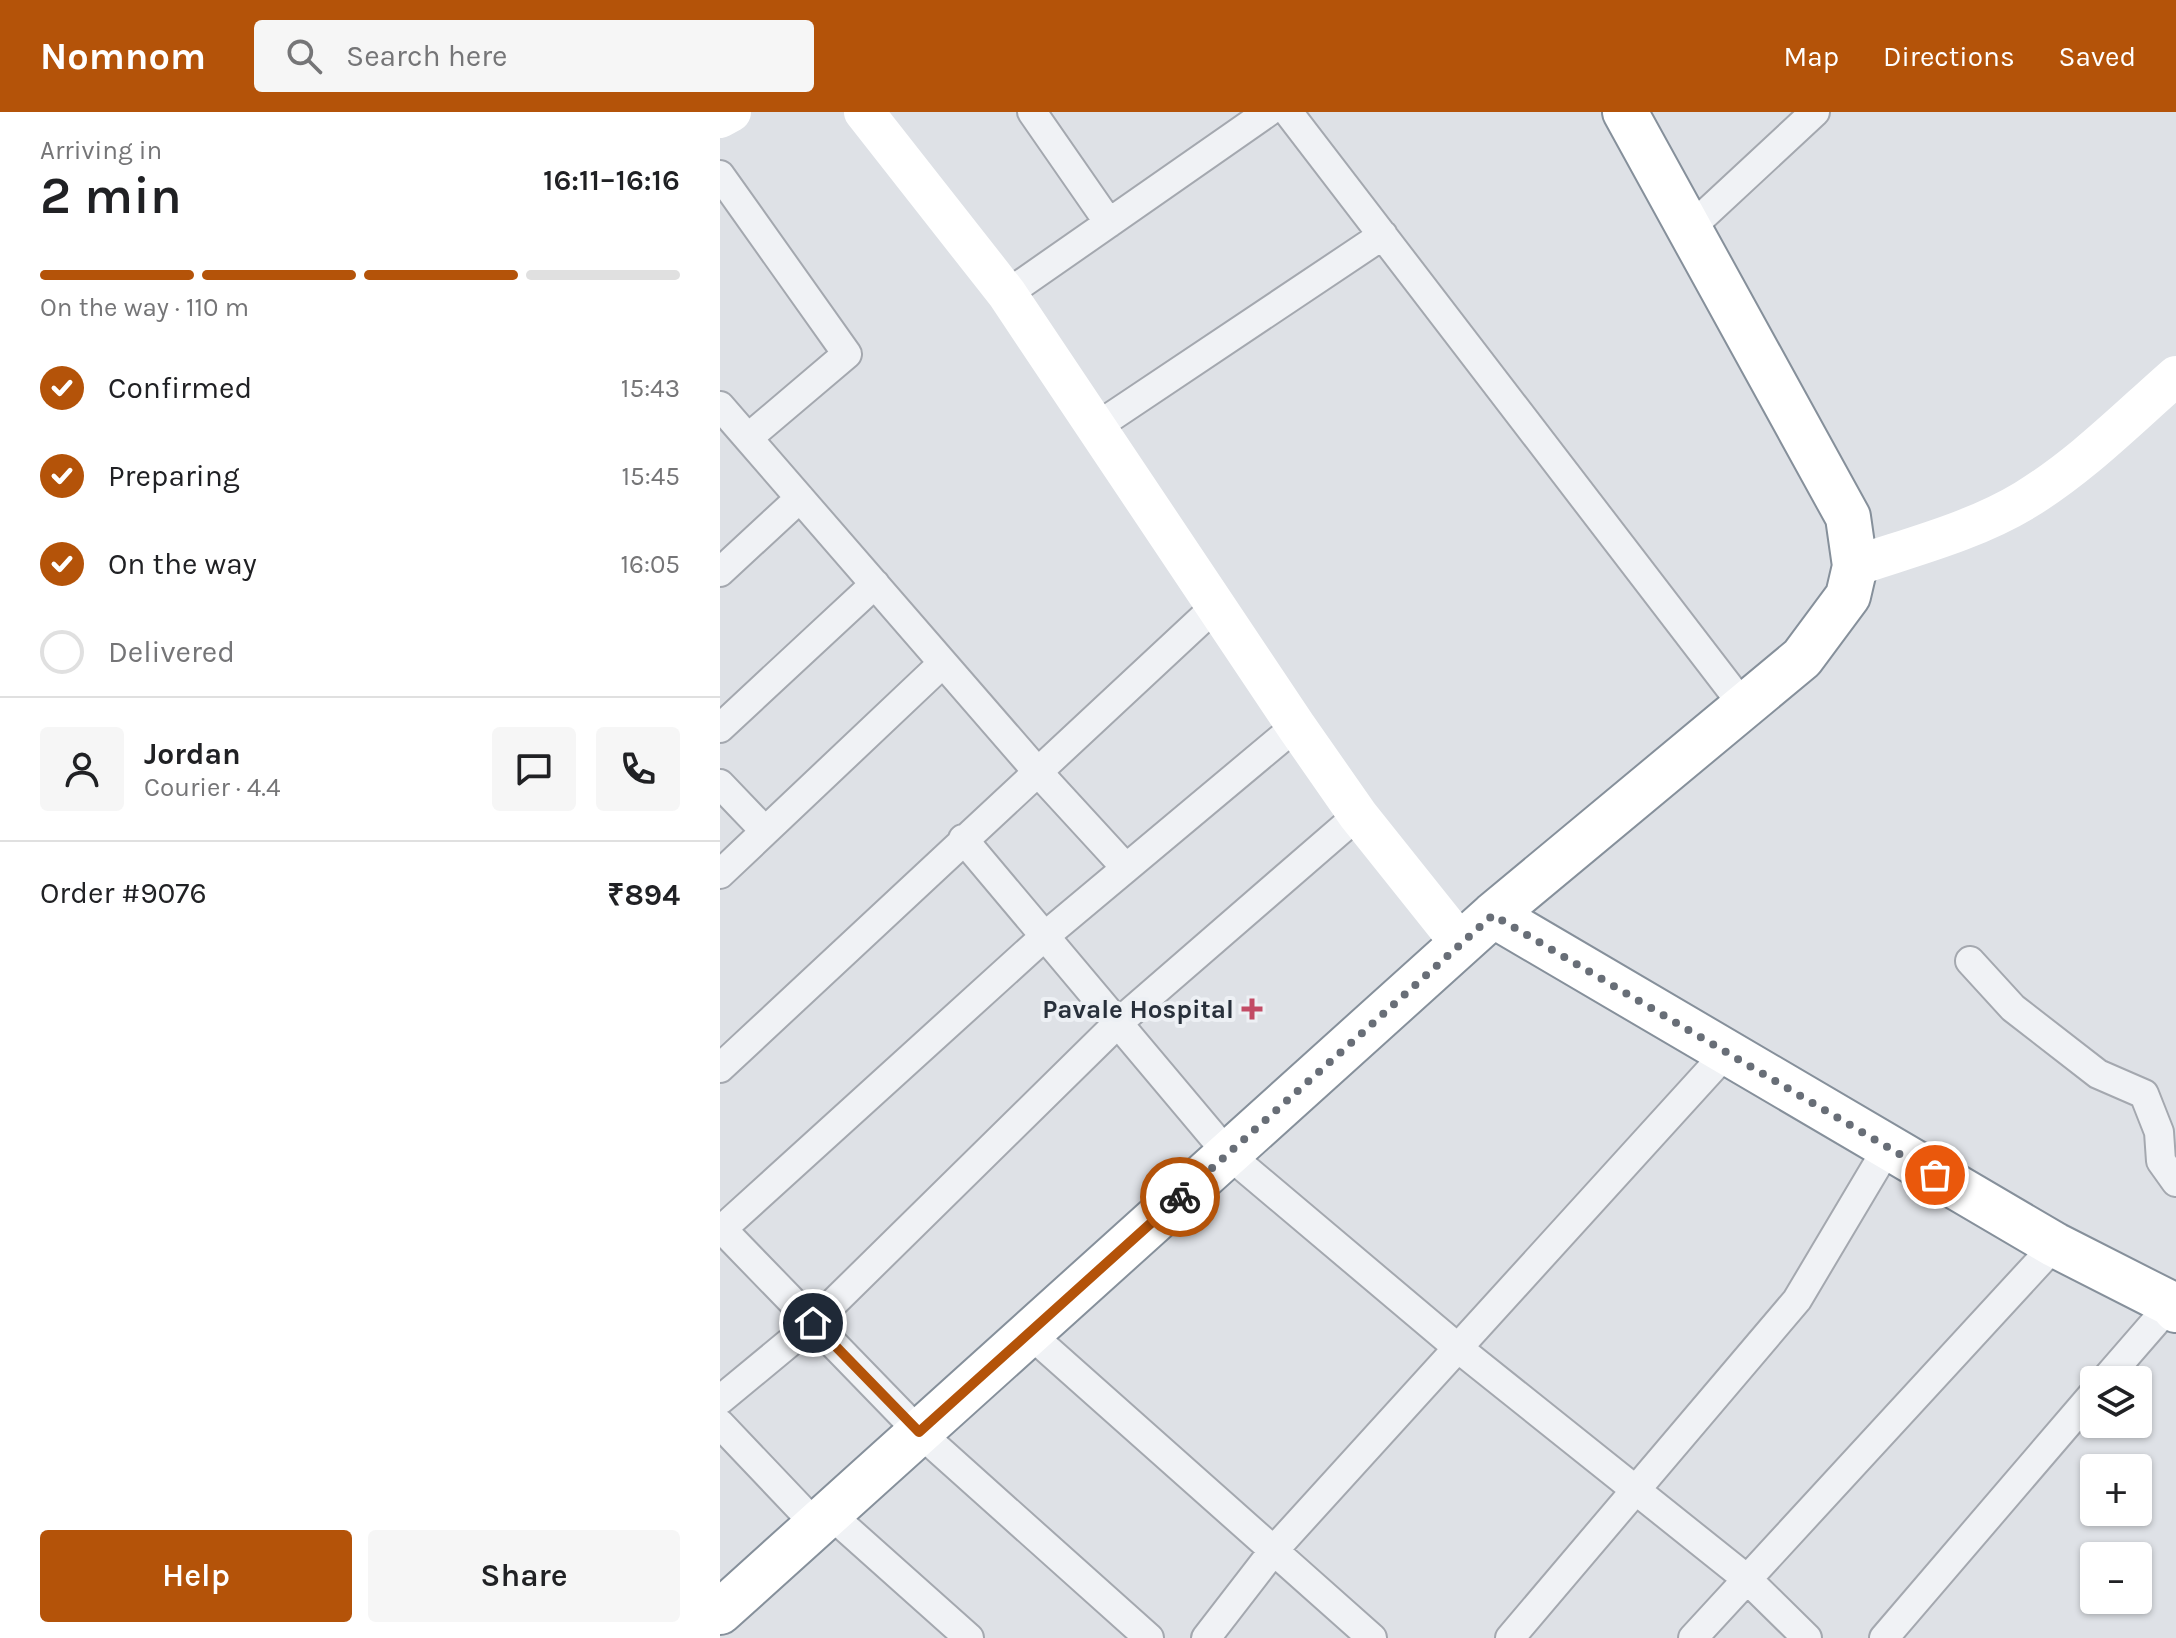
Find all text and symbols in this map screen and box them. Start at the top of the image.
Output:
search box [254,20,814,92]
text: Nomnom [40,34,206,79]
icon: search [282,34,326,78]
text: Search here [346,38,507,74]
text: Map [1784,40,1839,73]
text: Directions [1883,40,2015,73]
text: Saved [2059,40,2136,73]
text: Arriving in [40,135,162,166]
text: 16:11–16:16 [543,162,680,198]
text: 2 min [40,165,182,226]
text: On the way · 110 m [40,292,249,323]
icon: check [40,366,84,410]
text: Confirmed [108,370,252,406]
text: 15:43 [621,373,680,404]
icon: check [40,454,84,498]
text: Preparing [108,458,240,494]
text: 15:45 [622,461,680,492]
icon: check [40,542,84,586]
text: On the way [108,546,257,582]
text: 16:05 [620,549,680,580]
text: Delivered [108,634,235,670]
button: person [40,727,124,811]
button: chat [492,727,576,811]
button: phone [596,727,680,811]
text: Jordan [144,736,241,772]
text: Courier · 4.4 [144,772,280,803]
text: Order #9076 [40,875,207,911]
text: ₹894 [607,877,680,913]
place label: Pavale Hospital [1042,994,1234,1025]
marker: Pavale Hospital [1241,998,1263,1020]
pin [1901,1141,1969,1209]
icon: bag [1913,1153,1957,1197]
courier [1140,1157,1220,1237]
icon: bike [1158,1175,1202,1219]
pin [779,1289,847,1357]
icon: home [791,1301,835,1345]
map controls [2080,1366,2152,1614]
button: layers [2080,1366,2152,1438]
button: + [2080,1454,2152,1526]
button: Help [40,1530,352,1622]
button: Share [368,1530,680,1622]
button: − [2080,1542,2152,1614]

